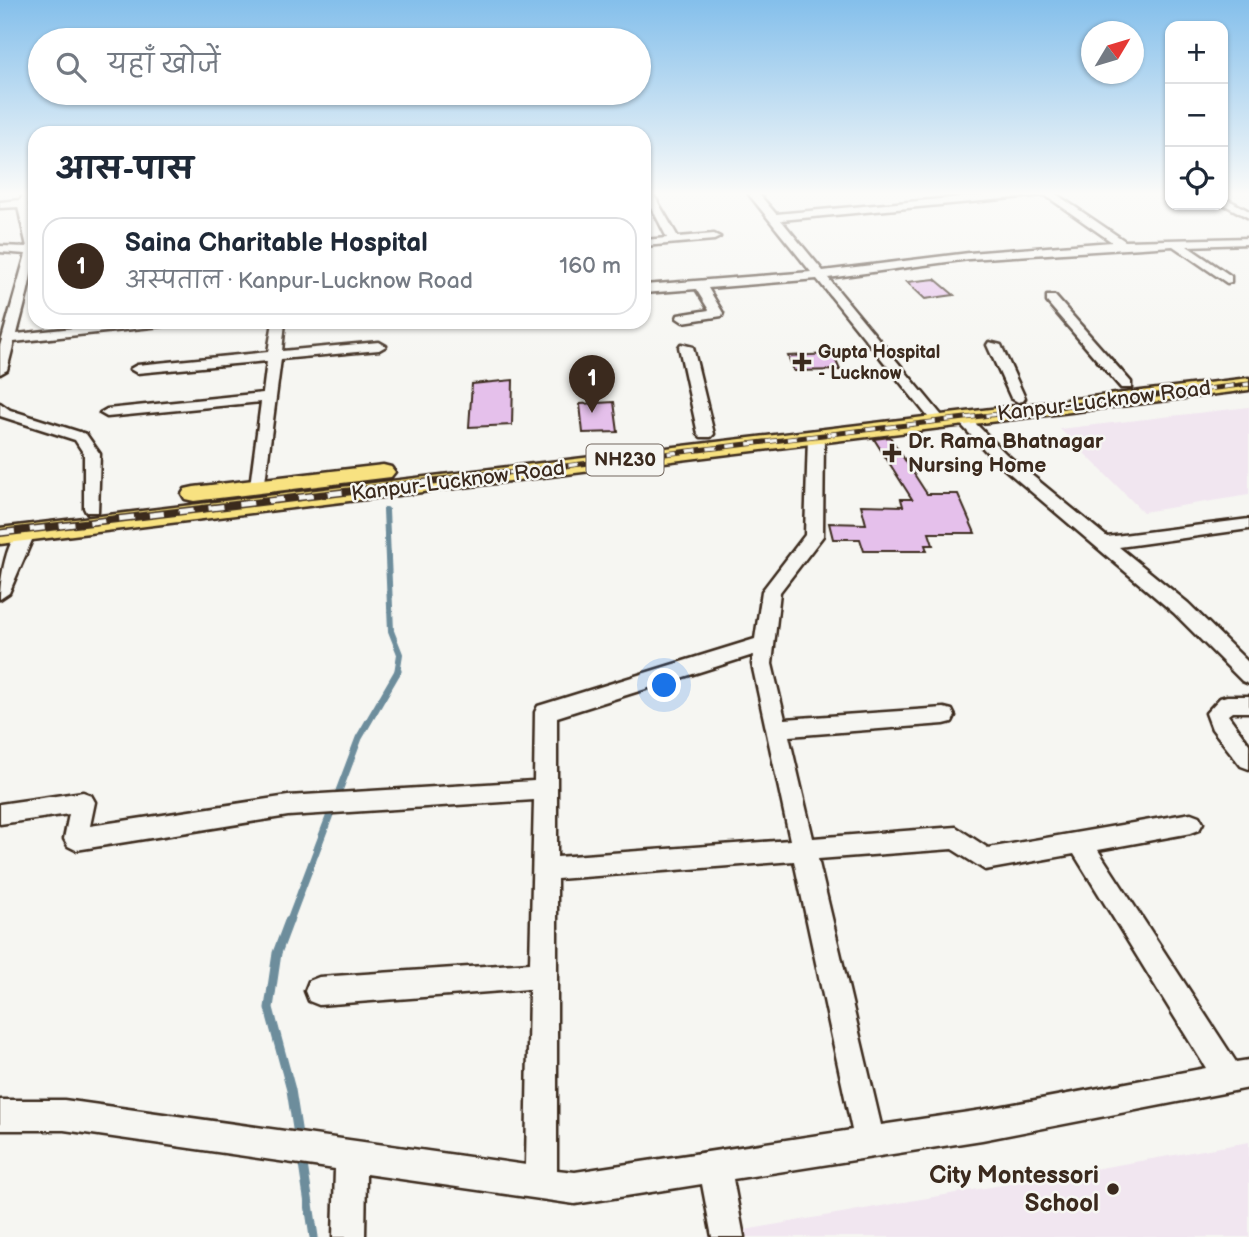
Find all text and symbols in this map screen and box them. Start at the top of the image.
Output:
north arrow [1081,21,1144,84]
map controls [1165,21,1228,210]
button: + [1165,21,1228,84]
search box [28,28,651,105]
icon: search [52,48,90,86]
text: यहाँ खोजें [108,50,220,81]
button: − [1165,84,1228,147]
button: locate [1165,147,1228,210]
text: आस-पास [56,152,193,188]
text: Saina Charitable Hospital [125,228,428,259]
text: 1 [76,252,86,280]
text: 160 m [559,252,621,280]
text: अस्पताल · Kanpur-Lucknow Road [125,267,473,295]
place label: Gupta Hospital - Lucknow [818,342,940,384]
marker: Gupta Hospital - Lucknow [792,352,812,372]
pin: 1 [569,355,615,413]
street label: Kanpur-Lucknow Road [996,376,1212,426]
place label: Dr. Rama Bhatnagar Nursing Home [908,429,1104,478]
marker: Dr. Rama Bhatnagar Nursing Home [882,443,902,463]
road number: NH230 [586,444,664,475]
street label: Kanpur-Lucknow Road [350,456,566,506]
your location [647,668,681,702]
place label: City Montessori School [929,1161,1099,1218]
marker: City Montessori School [1105,1181,1121,1197]

